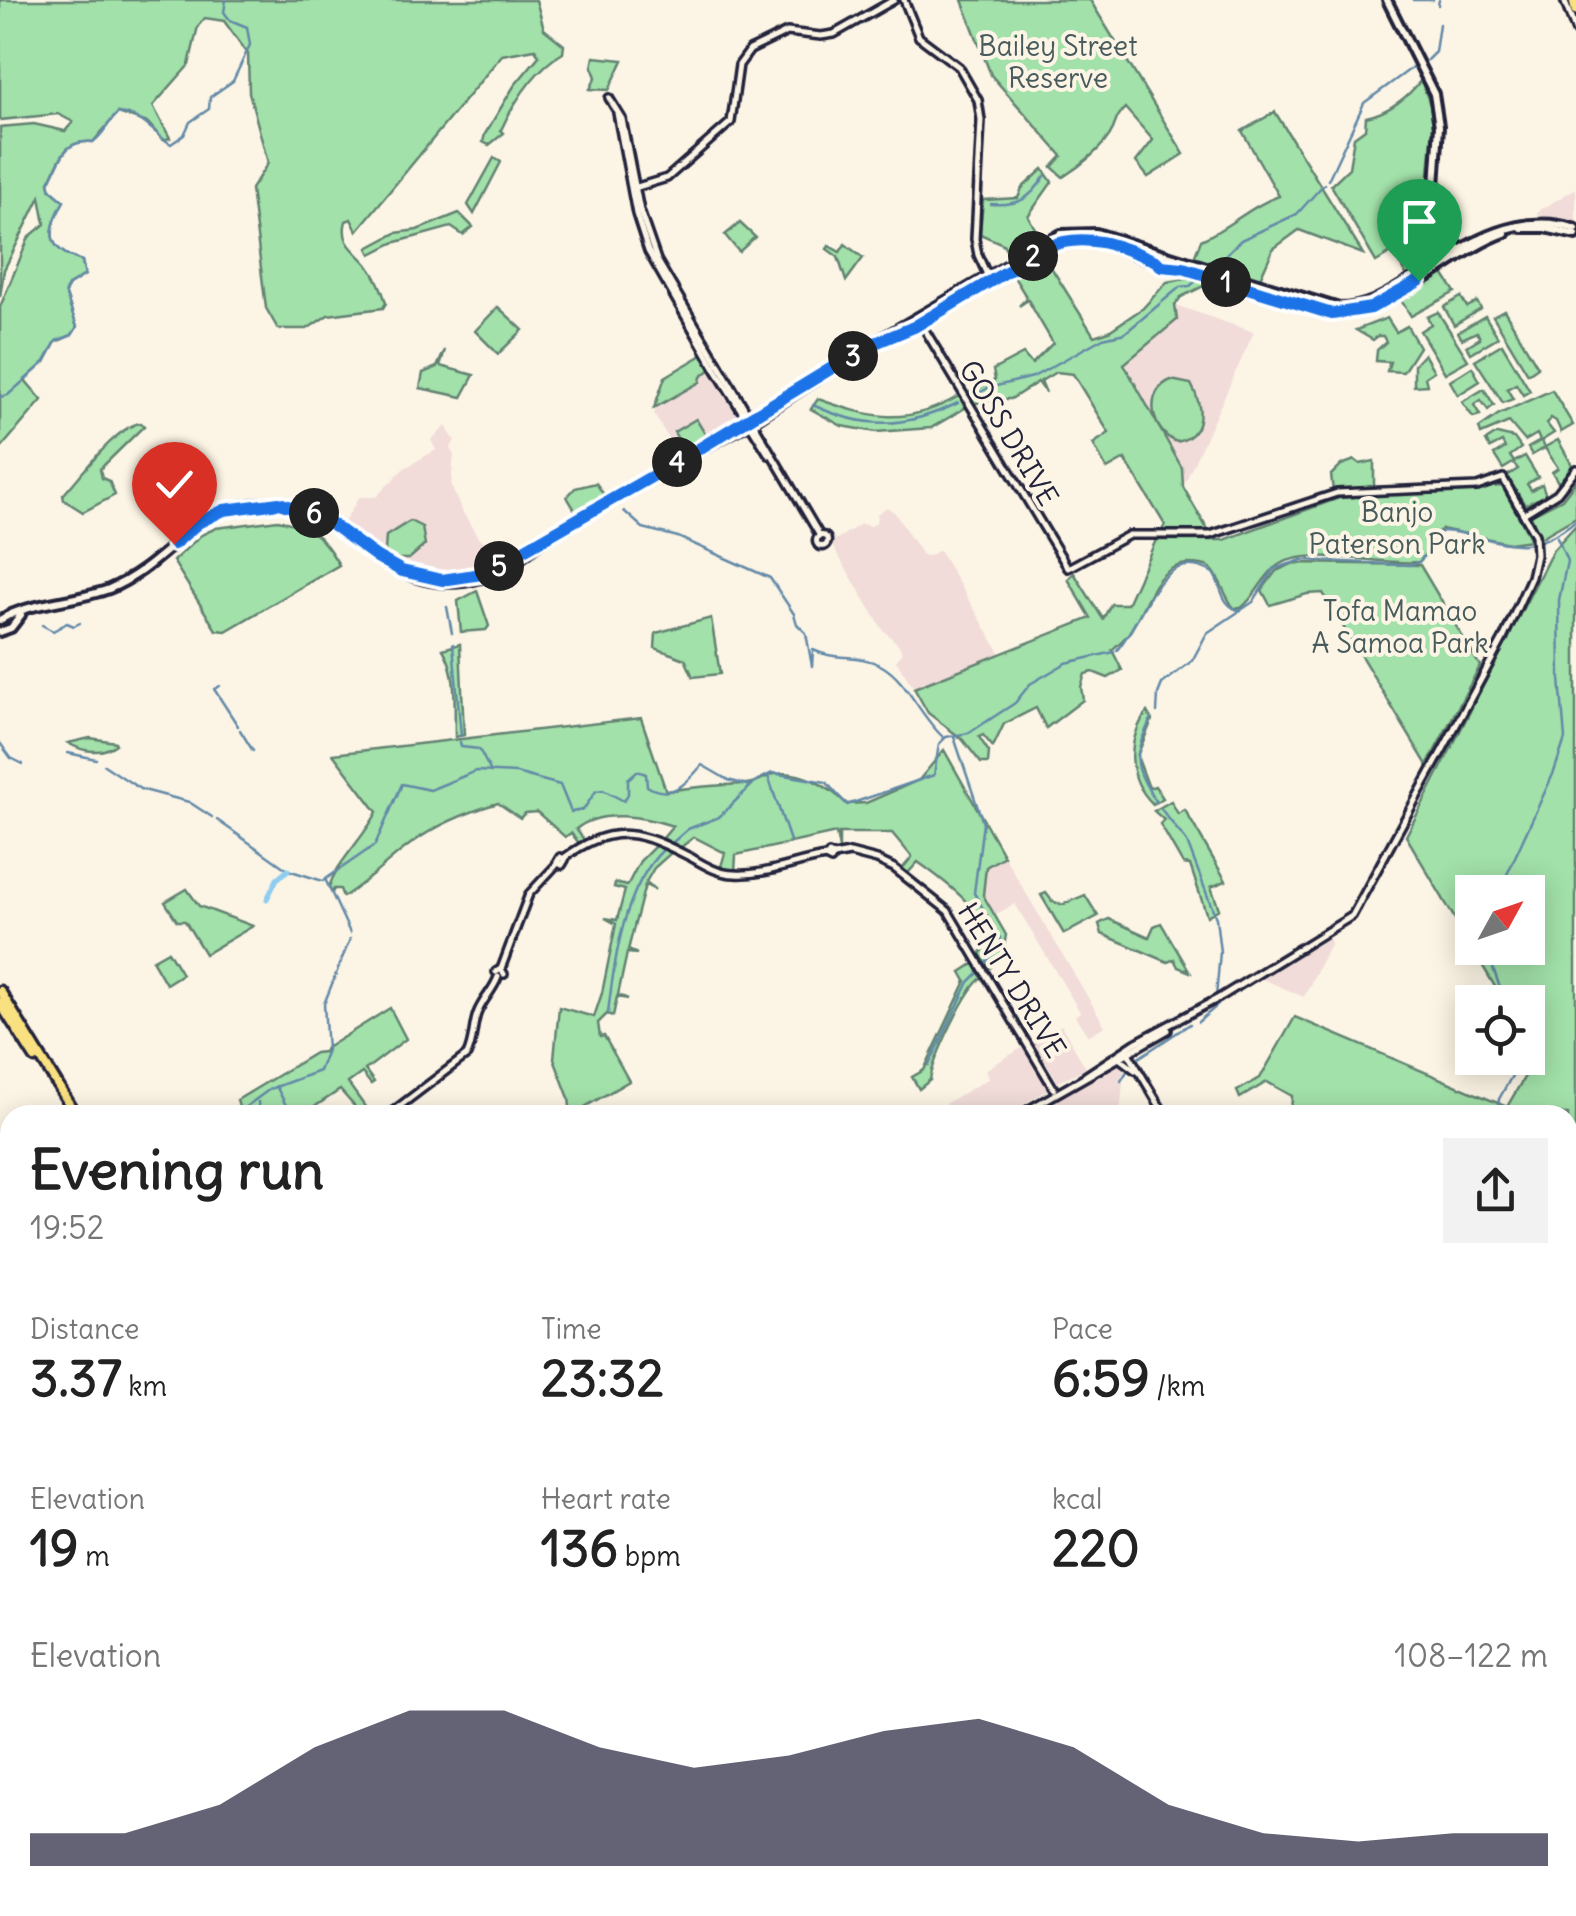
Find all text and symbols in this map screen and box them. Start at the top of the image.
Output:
park label: Bailey Street Reserve [978,28,1138,96]
pin [1377,179,1462,282]
icon: arrive [1392,194,1447,249]
pin: 2 [1008,231,1058,281]
text: 2 [1025,238,1041,274]
pin: 1 [1201,257,1251,307]
text: 1 [1220,264,1232,300]
pin: 3 [828,331,878,381]
text: 3 [845,338,861,374]
street label: GOSS DRIVE [951,354,1067,512]
pin: 4 [652,437,702,487]
pin [132,442,217,545]
text: 4 [669,444,685,480]
icon: check [147,457,202,512]
pin: 6 [289,488,339,538]
park label: Banjo Paterson Park [1309,494,1486,562]
text: 6 [306,495,322,531]
pin: 5 [474,541,524,591]
text: 5 [491,548,507,584]
park label: Tofa Mamao A Samoa Park [1312,593,1489,661]
north arrow [1455,875,1545,965]
map controls [1455,875,1545,1075]
street label: HENTY DRIVE [950,896,1074,1064]
button: locate [1455,985,1545,1075]
text: Evening run [30,1135,324,1204]
button: share [1443,1138,1548,1243]
text: 19:52 [30,1207,104,1248]
text: Distance [30,1311,139,1347]
text: Time [541,1311,602,1347]
text: Pace [1052,1311,1113,1347]
text: 3.37 [30,1347,122,1410]
text: 23:32 [541,1347,664,1410]
text: 6:59 [1052,1347,1150,1410]
text: km [122,1368,167,1404]
text: /km [1150,1368,1205,1404]
text: Elevation [30,1481,145,1517]
text: Heart rate [541,1481,671,1517]
text: kcal [1052,1481,1102,1517]
text: 19 [30,1517,79,1580]
text: 136 [541,1517,618,1580]
text: 220 [1052,1517,1140,1580]
text: m [79,1538,110,1574]
text: bpm [618,1538,681,1574]
text: Elevation [30,1635,161,1676]
text: 108–122 m [1394,1635,1548,1676]

